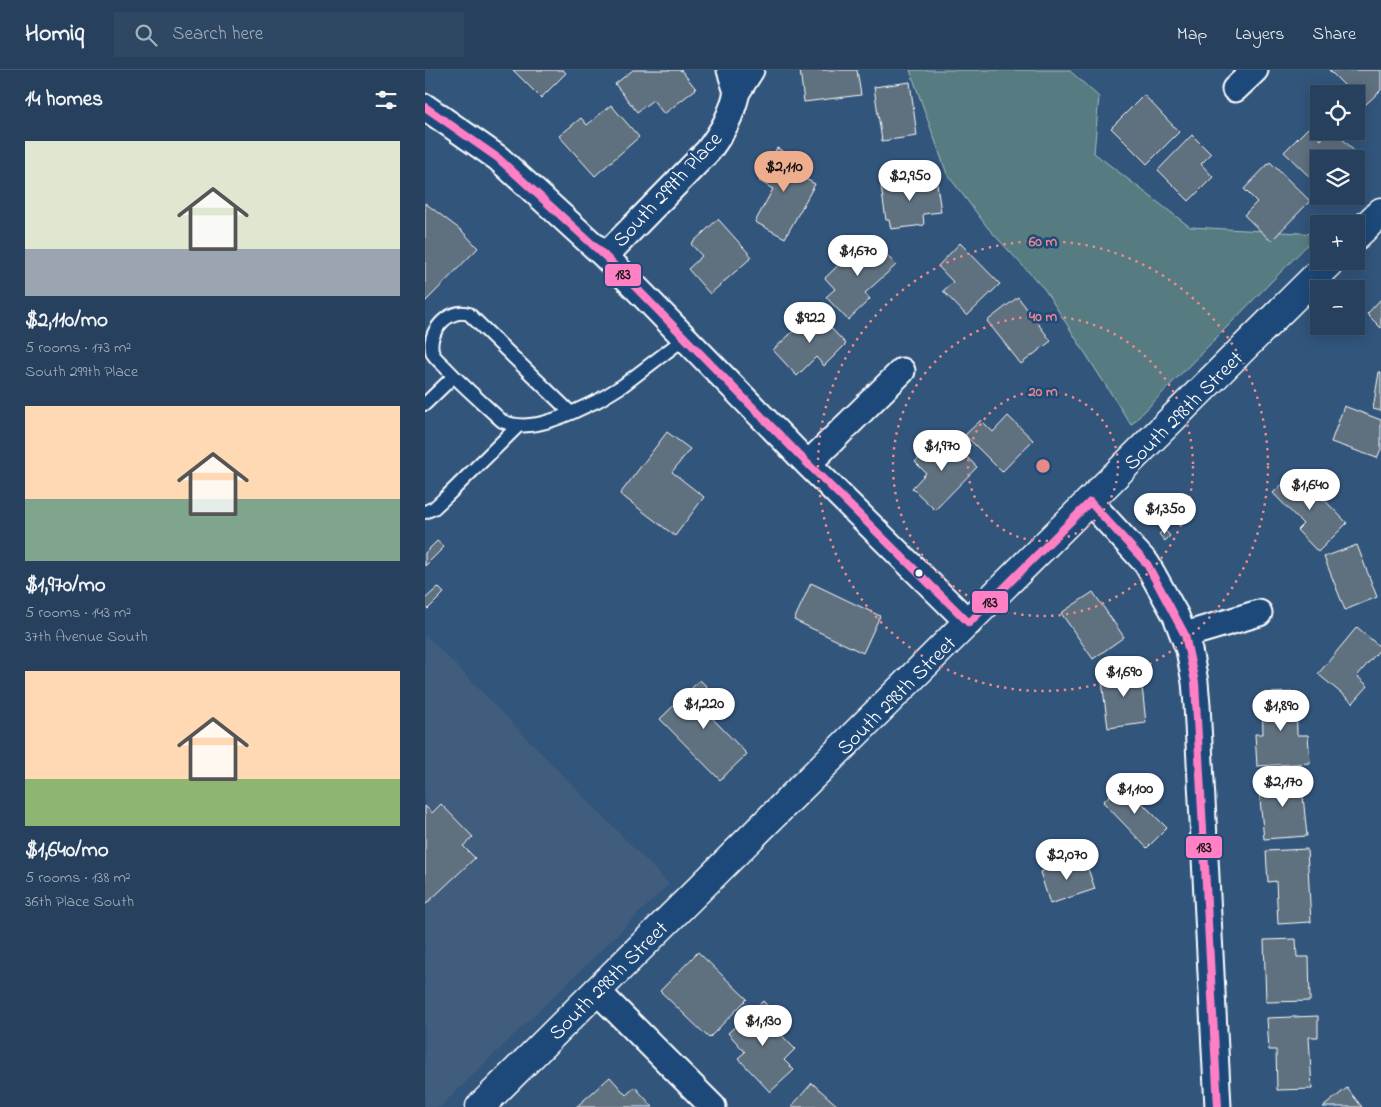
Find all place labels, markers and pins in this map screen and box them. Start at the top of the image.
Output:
pin: $2,110 [743,150,825,193]
pin: $2,950 [869,160,951,202]
pin: $1,670 [817,234,899,277]
pin: $922 [780,302,840,344]
pin: $1,970 [901,430,983,472]
centre of rings [1034,457,1052,475]
pin: $1,640 [1269,468,1351,511]
pin: $1,350 [1124,492,1206,535]
unlabelled marker [914,568,924,578]
pin: $1,690 [1083,656,1165,698]
pin: $1,220 [663,688,745,730]
pin: $1,890 [1240,690,1322,732]
pin: $2,170 [1242,766,1324,808]
pin: $1,100 [1094,772,1176,815]
pin: $2,070 [1026,838,1108,881]
pin: $1,130 [722,1004,804,1047]

